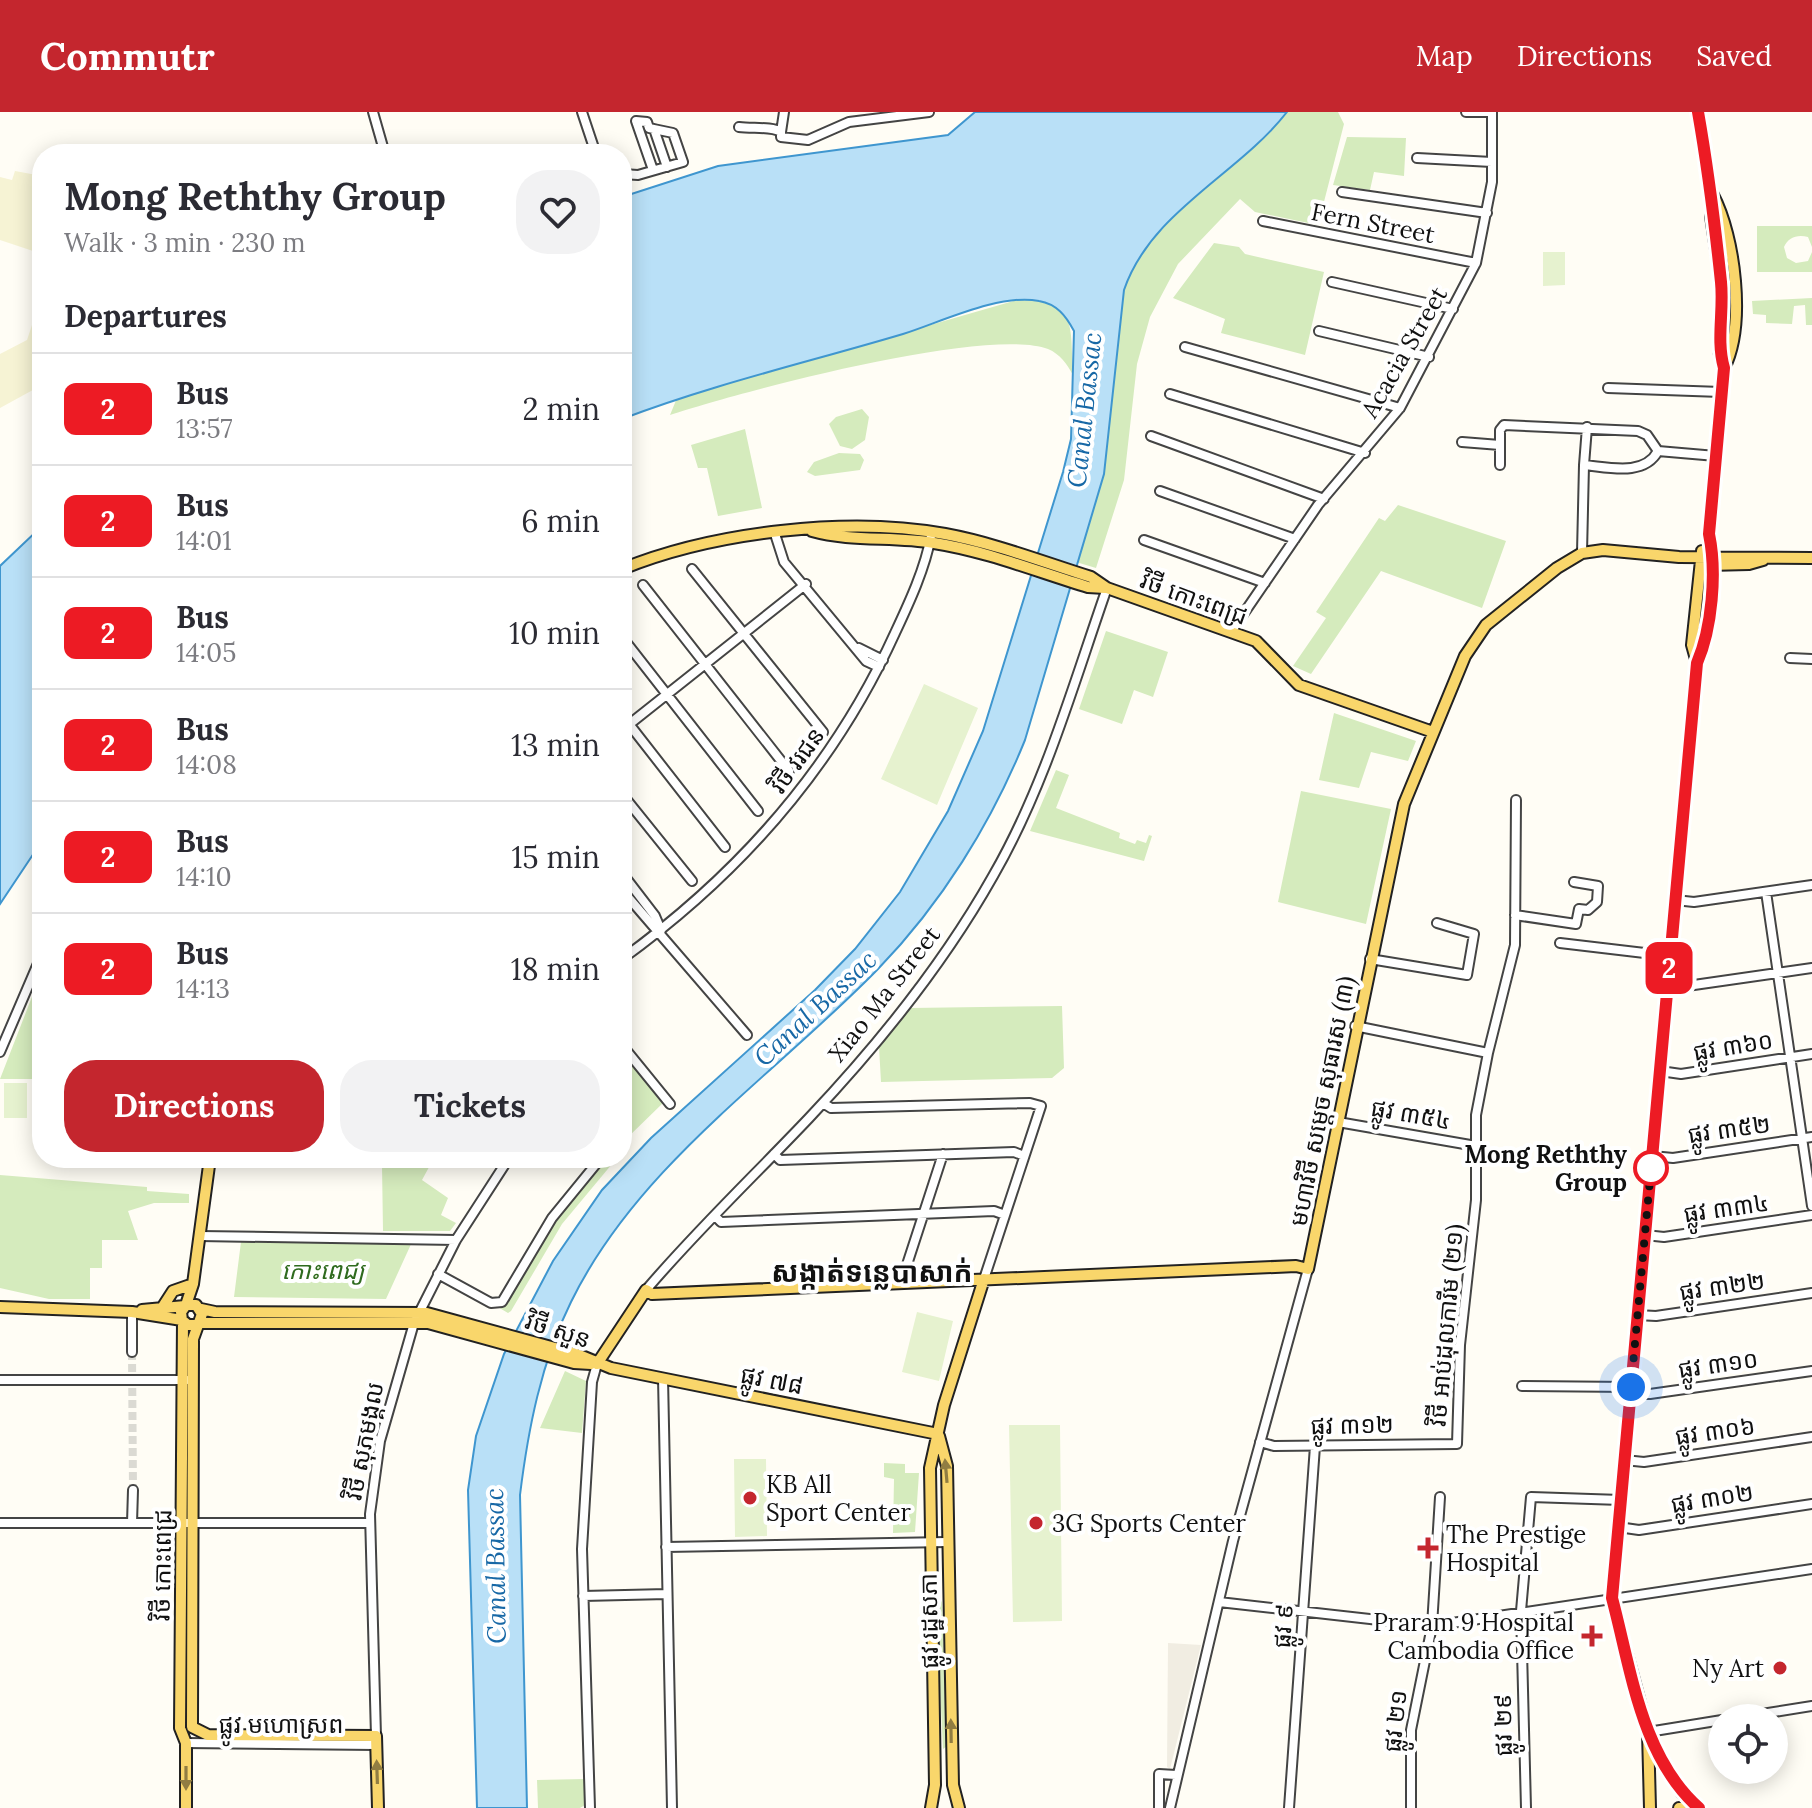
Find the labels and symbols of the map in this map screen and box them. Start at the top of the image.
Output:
street label: Fern Street [1309,196,1438,250]
street label: Acacia Street [1353,280,1454,424]
water label: Canal Bassac [1059,331,1109,489]
street label: វិថី កោះពេជ្រ [1136,564,1252,632]
street label: វិថី វរជន [762,721,831,800]
street label: Xiao Ma Street [821,919,947,1068]
line badge: 2 [1643,942,1695,994]
water label: Canal Bassac [747,943,883,1073]
street label: មហាវិថី សម្តេច សុធារស (៣) [1283,973,1361,1229]
street label: ផ្លូវ ៣៦០ [1691,1024,1776,1075]
street label: ផ្លូវ ៣៥៤ [1367,1092,1453,1143]
street label: ផ្លូវ ៣៥២ [1686,1108,1773,1157]
place label: Mong Reththy Group [1464,1139,1628,1198]
marker: Mong Reththy Group [1634,1151,1668,1185]
street label: ផ្លូវ ៣៣៤ [1681,1187,1772,1236]
street label: វិថី អាប់ដុលការីម (២១) [1422,1222,1470,1428]
district label: សង្កាត់ទន្លេបាសាក់ [771,1254,973,1290]
park label: កោះពេជ្យ [282,1255,366,1286]
street label: ផ្លូវ ៣២២ [1677,1265,1768,1314]
street label: វិថី សួន [521,1305,595,1355]
street label: ផ្លូវ ៣១០ [1676,1343,1761,1392]
street label: ផ្លូវ ៧៨ [737,1359,806,1408]
your location [1611,1367,1651,1407]
street label: វិថី សុភមង្គល [337,1379,391,1503]
street label: ផ្លូវ ៣១២ [1310,1409,1394,1448]
street label: ផ្លូវ ៣០៦ [1673,1410,1758,1459]
one-way arrow [939,1458,952,1483]
place label: KB All Sport Center [766,1469,911,1528]
street label: ផ្លូវ ៣០២ [1668,1476,1757,1527]
water label: Canal Bassac [477,1488,513,1644]
marker: KB All Sport Center [741,1489,759,1507]
place label: 3G Sports Center [1052,1508,1246,1539]
street label: វិថី កោះពេជ្រ [146,1509,178,1622]
marker: 3G Sports Center [1027,1514,1045,1532]
place label: The Prestige Hospital [1446,1519,1586,1578]
marker: The Prestige Hospital [1417,1537,1439,1559]
street label: ផ្លូវ រដ្ឋសភា [913,1573,952,1669]
street label: ផ្លូវ ៩ [1266,1603,1307,1650]
place label: Praram 9 Hospital Cambodia Office [1373,1607,1574,1666]
marker: Praram 9 Hospital Cambodia Office [1581,1625,1603,1647]
place label: Ny Art [1692,1653,1765,1684]
marker: Ny Art [1771,1659,1789,1677]
street label: ផ្លូវ ២១ [1376,1688,1421,1755]
street label: ផ្លូវ ២៩ [1487,1693,1526,1757]
street label: ផ្លូវ មហោស្រព [218,1709,344,1747]
one-way arrow [945,1718,958,1743]
one-way arrow [370,1759,383,1784]
one-way arrow [180,1766,192,1791]

